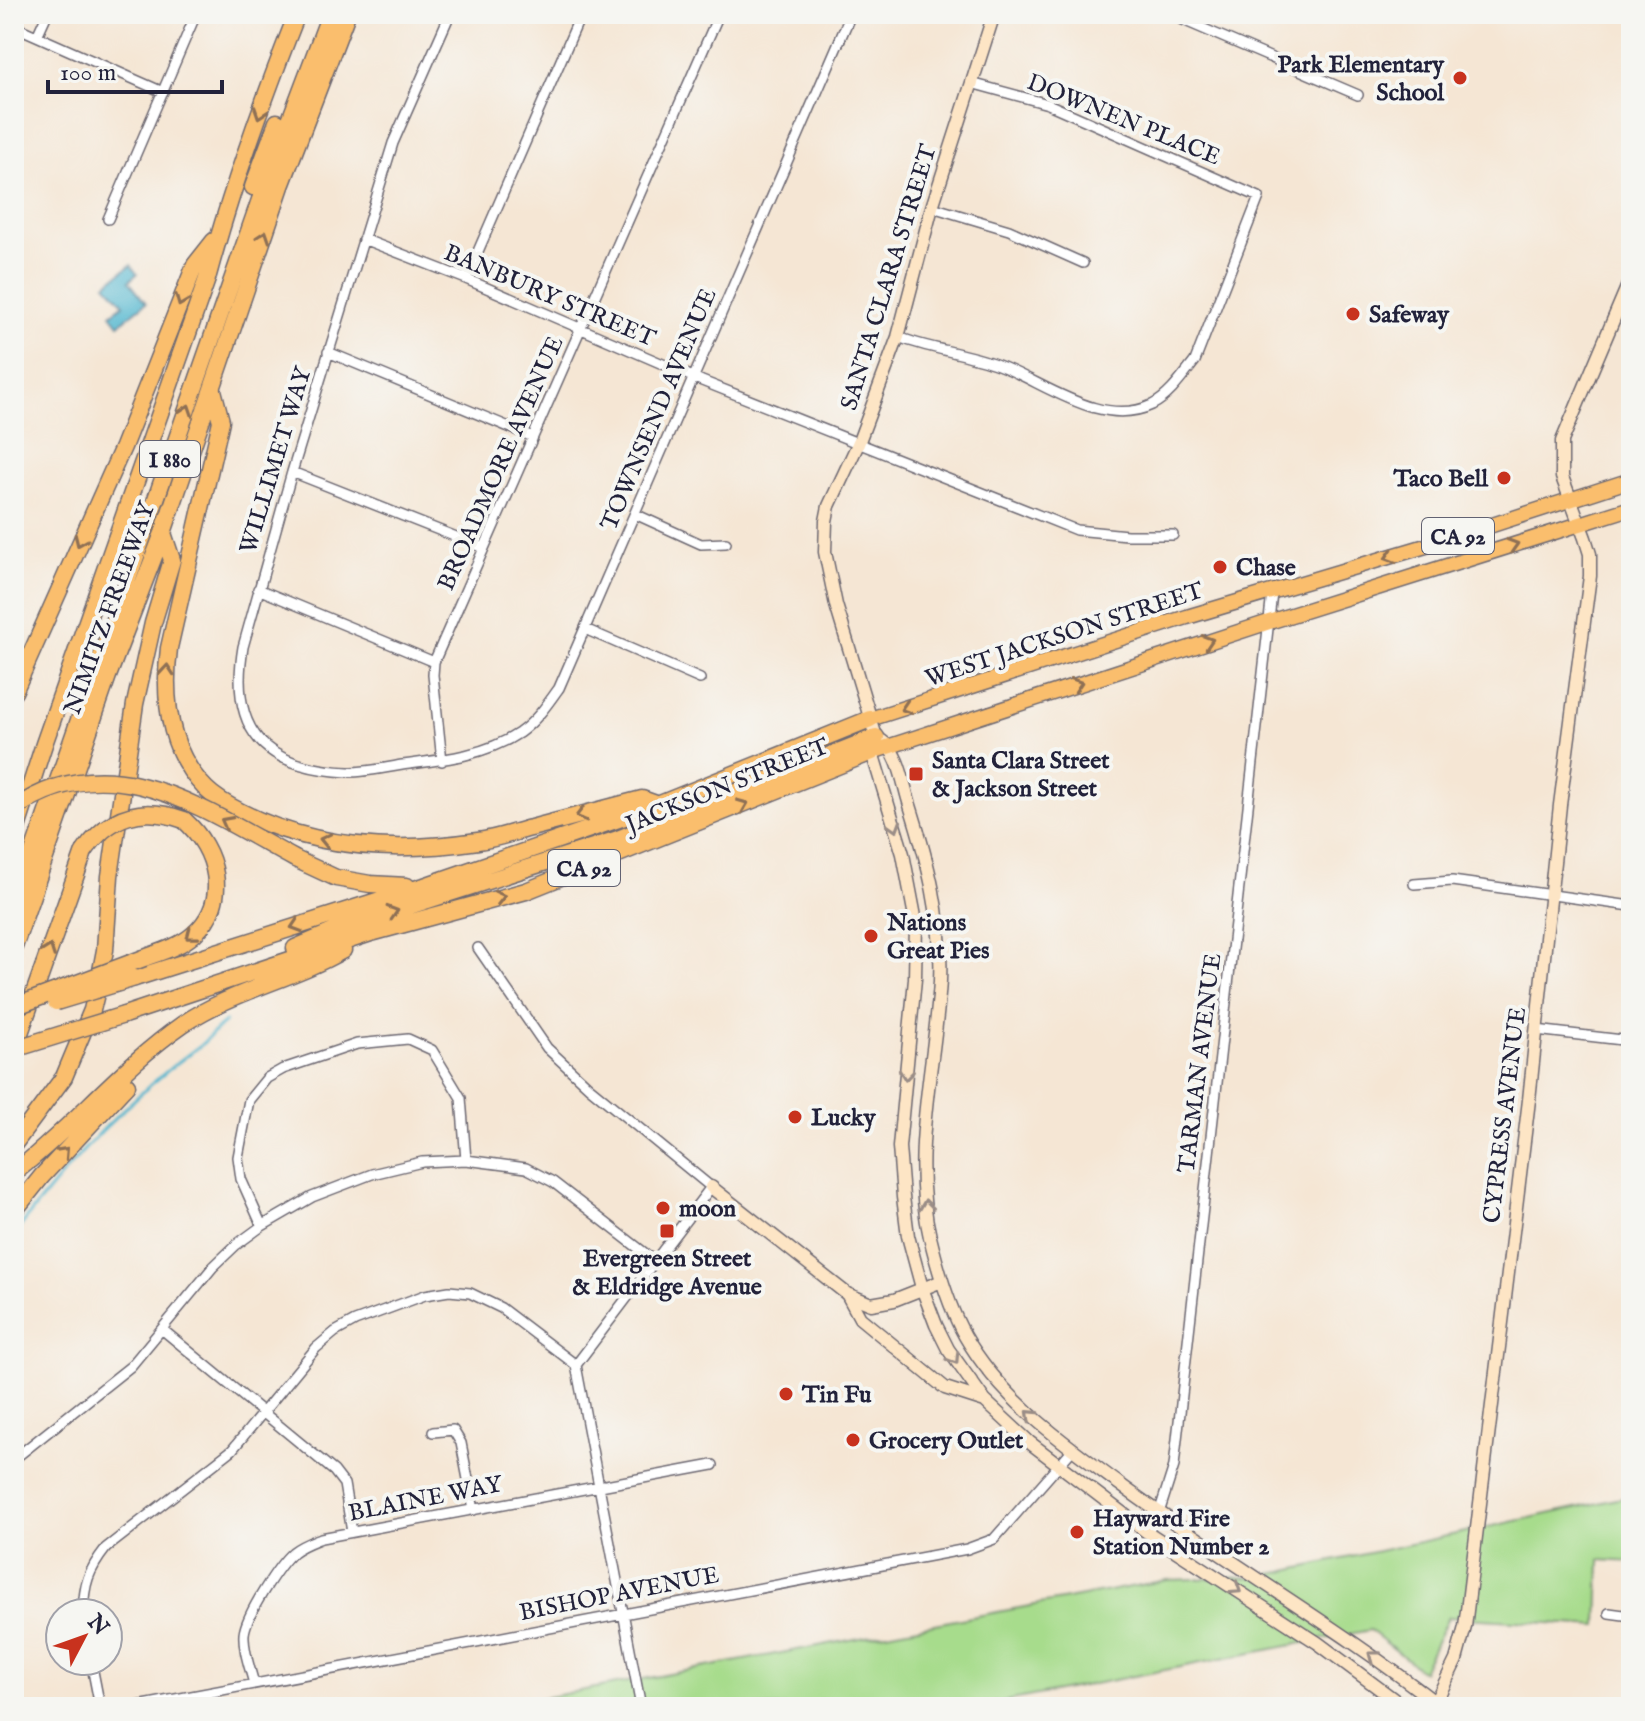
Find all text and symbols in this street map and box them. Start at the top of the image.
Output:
scale bar [48,44,222,94]
place label: Park Elementary School [1278,50,1445,109]
text: 100 m [60,58,116,89]
street label: DOWNEN PLACE [1022,67,1225,173]
marker: Park Elementary School [1451,69,1469,87]
one-way arrow [254,106,270,120]
street label: SANTA CLARA STREET [834,140,945,414]
one-way arrow [255,230,271,244]
street label: BANBURY STREET [439,238,660,355]
street label: TOWNSEND AVENUE [594,284,724,535]
one-way arrow [174,293,191,307]
place label: Safeway [1369,300,1450,331]
marker: Safeway [1344,305,1362,323]
street label: BROADMORE AVENUE [431,332,572,596]
street label: WILLIMET WAY [233,362,320,558]
one-way arrow [177,404,193,418]
road number: I 880 [140,441,200,477]
place label: Taco Bell [1392,464,1488,495]
marker: Taco Bell [1495,469,1513,487]
street label: NIMITZ FREEWAY [58,496,164,719]
road number: CA 92 [1422,518,1494,554]
one-way arrow [74,532,90,547]
one-way arrow [1506,538,1520,554]
one-way arrow [1384,548,1398,564]
place label: Chase [1236,553,1296,584]
marker: Chase [1211,558,1229,576]
street label: WEST JACKSON STREET [921,576,1208,695]
one-way arrow [1200,635,1214,651]
one-way arrow [158,663,175,676]
one-way arrow [1070,677,1084,693]
one-way arrow [899,699,913,715]
street label: JACKSON STREET [619,731,834,842]
place label: Santa Clara Street & Jackson Street [932,746,1110,805]
marker: Santa Clara Street & Jackson Street [907,765,925,783]
one-way arrow [735,798,749,815]
one-way arrow [574,805,588,822]
one-way arrow [219,817,234,832]
one-way arrow [886,819,902,833]
one-way arrow [319,832,332,849]
road number: CA 92 [548,850,620,886]
one-way arrow [492,889,506,906]
one-way arrow [385,905,399,921]
place label: Nations Great Pies [886,908,990,967]
one-way arrow [290,917,304,933]
one-way arrow [185,925,200,939]
marker: Nations Great Pies [862,927,880,945]
one-way arrow [40,944,56,958]
street label: TARMAN AVENUE [1172,952,1229,1175]
street label: CYPRESS AVENUE [1477,1005,1534,1225]
one-way arrow [897,1069,914,1082]
place label: Lucky [811,1103,877,1134]
marker: Lucky [786,1108,804,1126]
one-way arrow [55,1146,69,1161]
place label: moon [679,1194,736,1225]
one-way arrow [917,1198,934,1211]
marker: moon [654,1199,672,1217]
marker: Evergreen Street & Eldridge Avenue [658,1222,676,1240]
place label: Evergreen Street & Eldridge Avenue [572,1244,762,1303]
one-way arrow [945,1350,960,1365]
place label: Tin Fu [801,1380,872,1411]
marker: Tin Fu [777,1385,795,1403]
one-way arrow [1026,1411,1041,1425]
place label: Grocery Outlet [869,1426,1024,1457]
marker: Grocery Outlet [844,1431,862,1449]
street label: BLAINE WAY [346,1469,507,1530]
place label: Hayward Fire Station Number 2 [1093,1504,1270,1563]
marker: Hayward Fire Station Number 2 [1068,1523,1086,1541]
street label: BISHOP AVENUE [517,1560,722,1629]
one-way arrow [1227,1579,1242,1594]
north arrow [44,1597,124,1677]
text: N [80,1608,114,1642]
one-way arrow [1367,1651,1381,1666]

